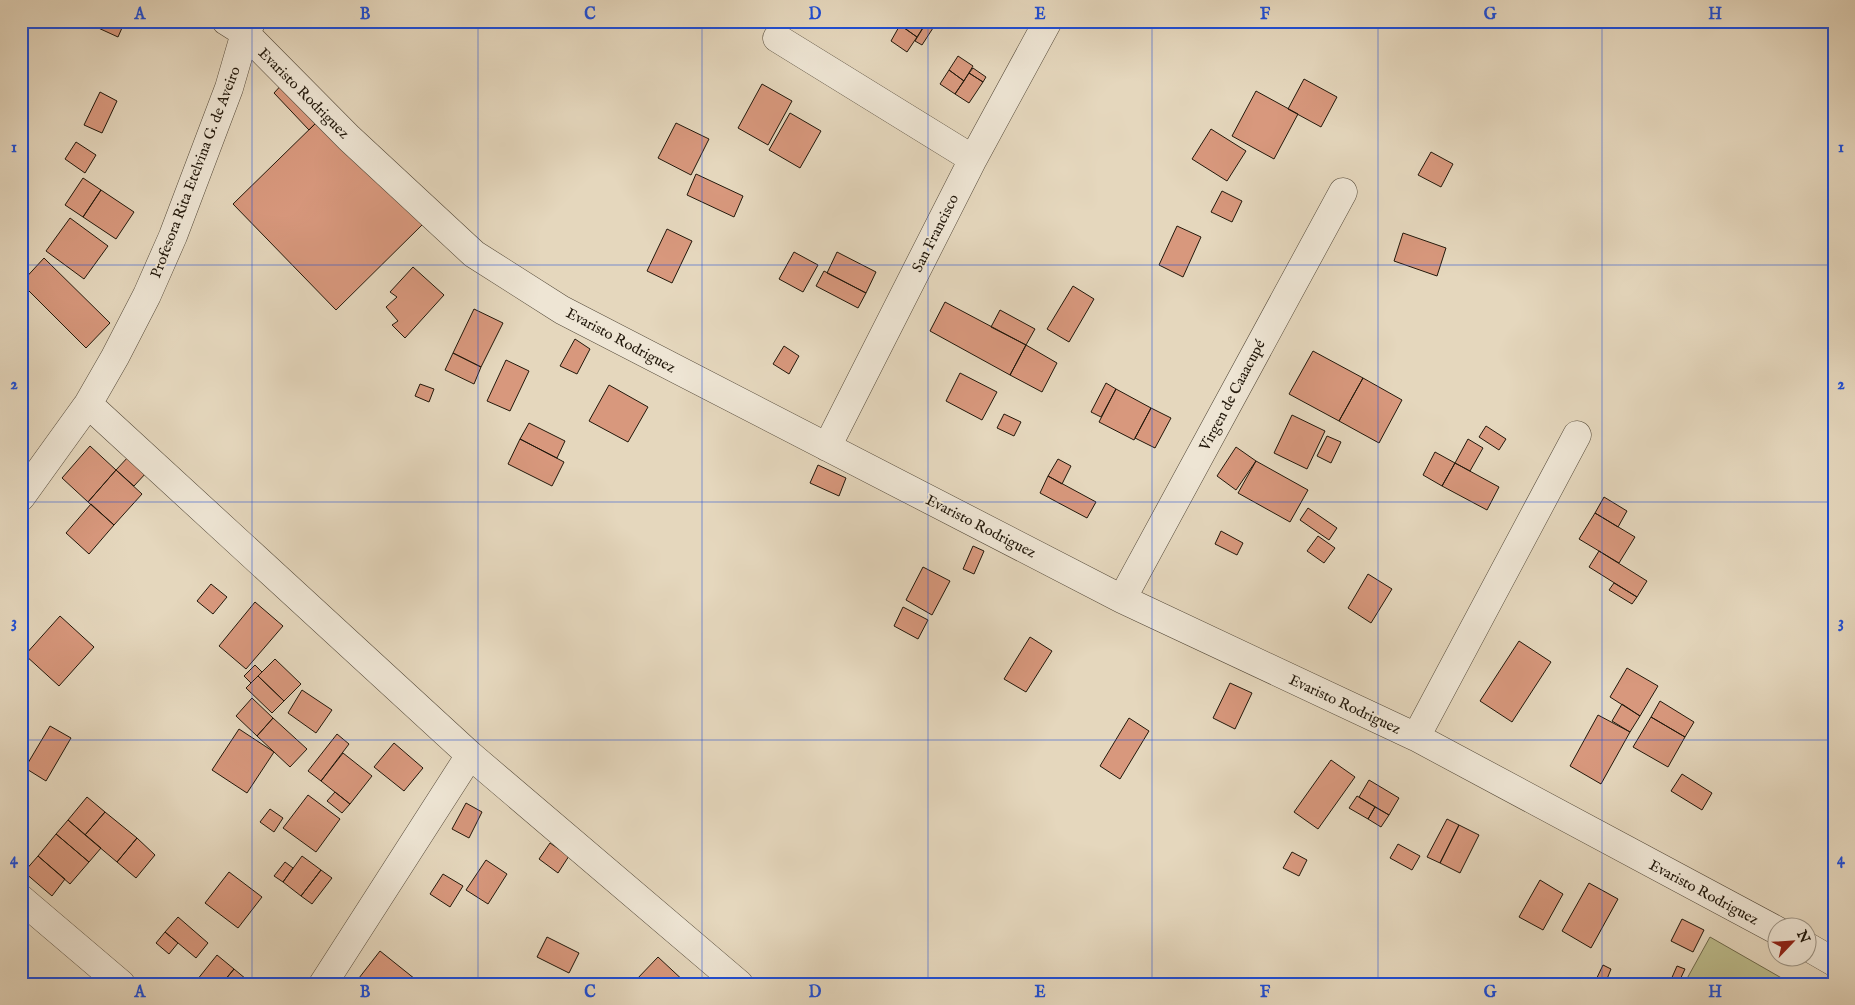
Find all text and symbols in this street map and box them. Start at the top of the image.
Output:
text: A [134,5,147,25]
text: B [360,5,371,25]
text: C [584,5,596,25]
text: D [809,5,822,25]
text: E [1034,5,1046,25]
text: F [1260,5,1271,25]
text: G [1484,5,1497,25]
text: H [1708,5,1722,25]
street label: Evaristo Rodriguez [254,44,353,143]
street label: Profesora Rita Etelvina G. de Aveiro [146,64,245,281]
text: 1 [11,138,17,158]
text: 1 [1838,138,1844,158]
street label: San Francisco [908,191,963,275]
street label: Evaristo Rodriguez [563,304,679,377]
street label: Virgen de Caaacupé [1195,336,1270,455]
text: 2 [10,375,18,395]
text: 2 [1837,375,1845,395]
street label: Evaristo Rodriguez [922,490,1039,562]
text: 3 [11,613,17,633]
text: 3 [1838,613,1844,633]
street label: Evaristo Rodriguez [1286,670,1404,739]
text: 4 [10,850,19,870]
text: 4 [1837,850,1846,870]
street label: Evaristo Rodriguez [1646,856,1762,929]
north arrow [1768,918,1818,968]
text: N [1792,927,1814,946]
text: A [134,983,147,1003]
text: B [360,983,371,1003]
text: C [584,983,596,1003]
text: D [809,983,822,1003]
text: E [1034,983,1046,1003]
text: F [1260,983,1271,1003]
text: G [1484,983,1497,1003]
text: H [1708,983,1722,1003]

